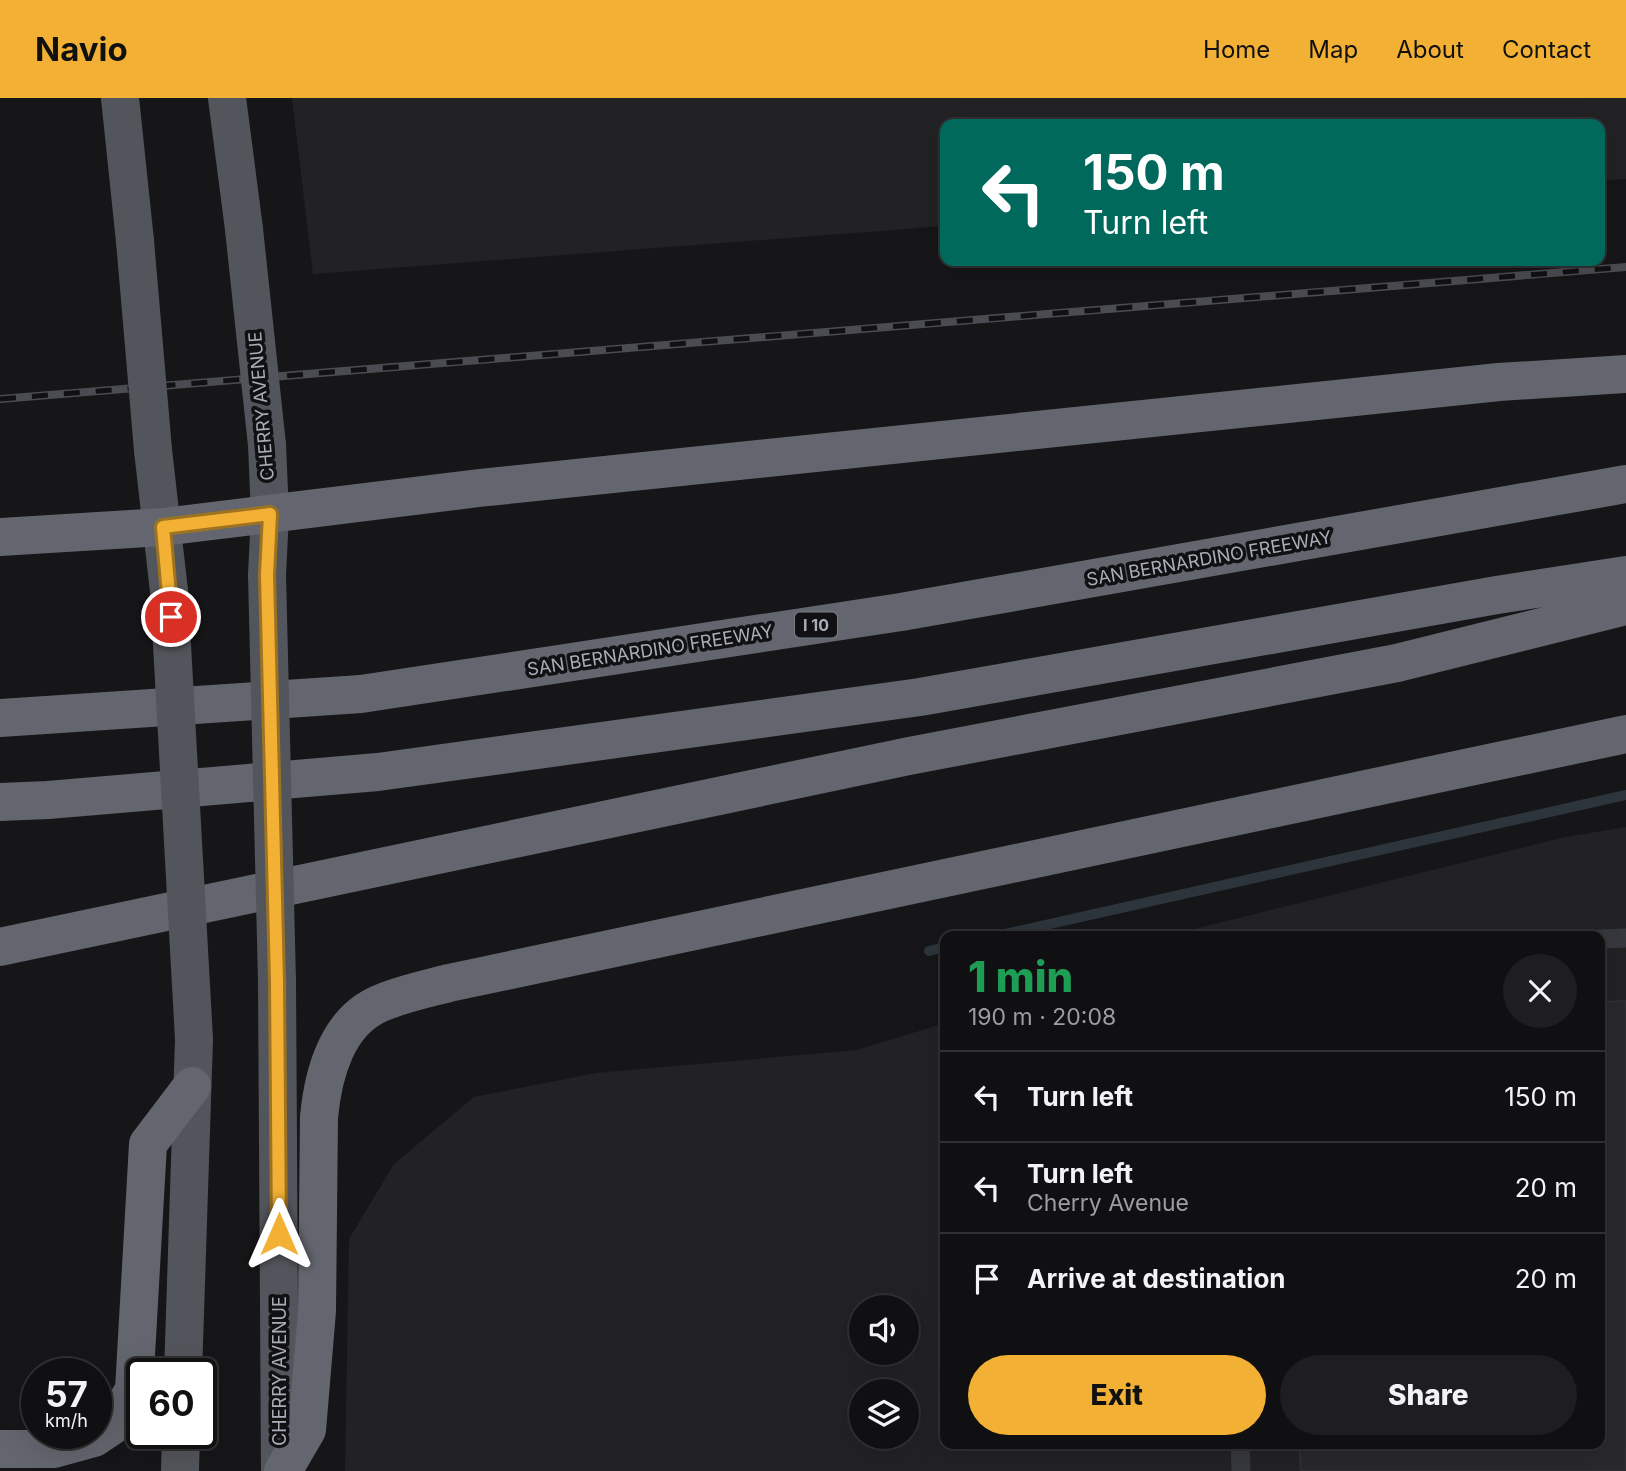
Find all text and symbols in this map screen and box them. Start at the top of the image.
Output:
text: Navio [35,29,128,69]
text: Home [1203,35,1270,64]
text: Map [1308,35,1358,64]
text: About [1396,35,1464,64]
text: Contact [1502,35,1591,64]
text: 150 m [1083,143,1225,202]
icon: left [968,147,1059,238]
text: Turn left [1083,203,1208,242]
street label: CHERRY AVENUE [244,331,278,481]
street label: SAN BERNARDINO FREEWAY [1085,526,1333,590]
pin [141,587,201,647]
icon: arrive [152,598,190,636]
road number: I 10 [795,612,837,638]
street label: SAN BERNARDINO FREEWAY [526,620,774,680]
text: 1 min [968,951,1073,1002]
button: close [1503,954,1577,1028]
text: 190 m · 20:08 [968,1003,1116,1031]
icon: left [968,1078,1006,1116]
text: Turn left [1027,1081,1133,1112]
text: 150 m [1504,1081,1577,1112]
text: Turn left [1027,1158,1133,1189]
icon: left [968,1169,1006,1207]
text: 20 m [1515,1172,1577,1203]
text: Cherry Avenue [1027,1189,1189,1217]
position arrow [242,1197,316,1271]
icon: arrive [968,1260,1006,1298]
text: Arrive at destination [1027,1263,1286,1294]
text: 20 m [1515,1263,1577,1294]
map controls [849,1295,919,1449]
button: sound [849,1295,919,1365]
street label: CHERRY AVENUE [269,1296,290,1446]
button: Exit [968,1355,1266,1435]
button: Share [1280,1355,1577,1435]
speed limit sign: 60 [126,1358,217,1449]
text: 57 [45,1373,88,1415]
button: layers [849,1379,919,1449]
text: km/h [45,1410,88,1431]

